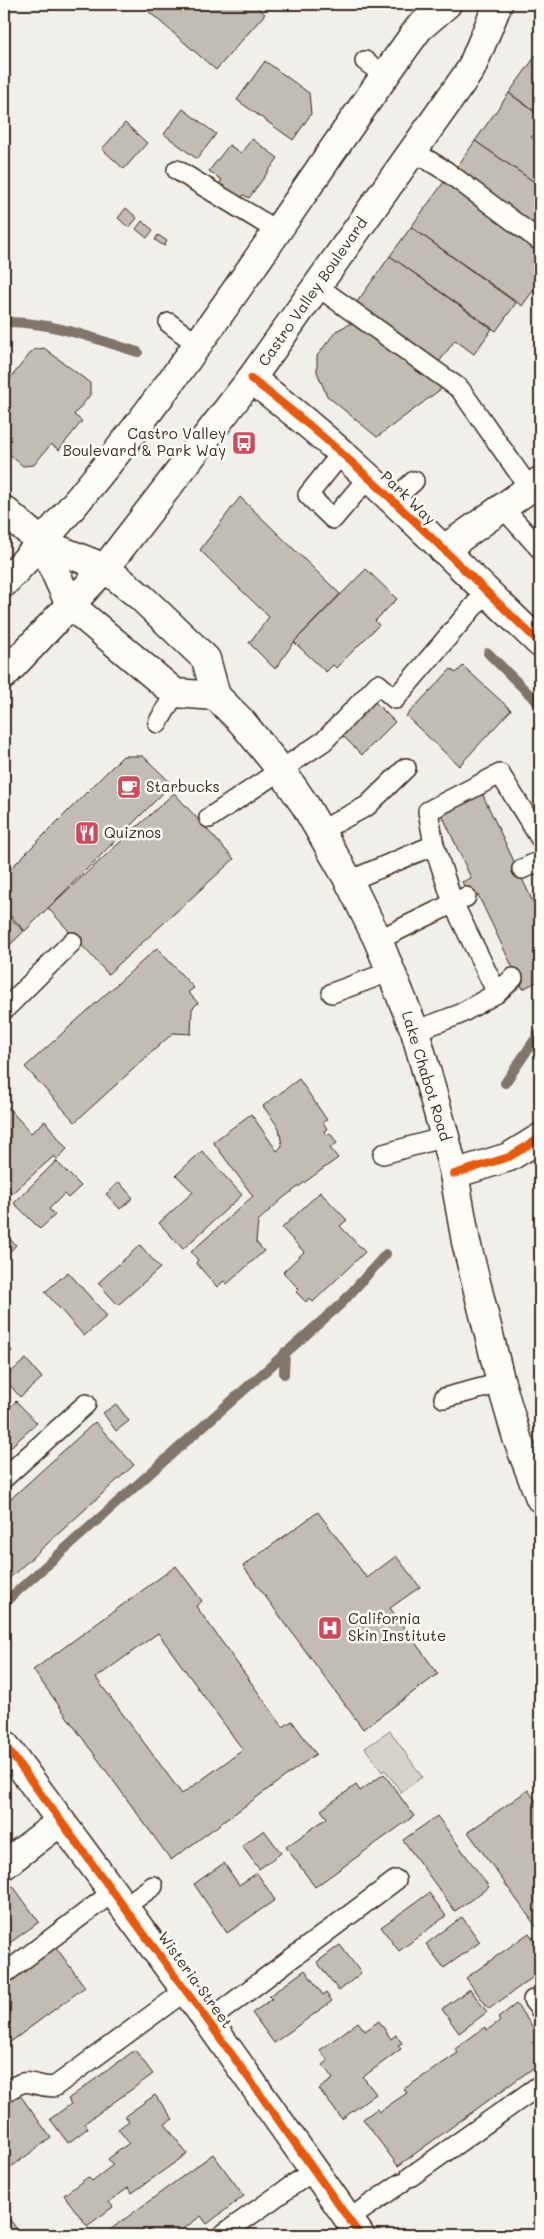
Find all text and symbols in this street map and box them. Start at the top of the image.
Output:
street label: Castro Valley Boulevard [253,213,371,370]
place label: Castro Valley Boulevard & Park Way [63,423,226,460]
bus stop icon: Castro Valley Boulevard & Park Way [231,430,257,456]
street label: Park Way [377,466,441,529]
cafe icon: Starbucks [116,774,142,800]
place label: Starbucks [146,776,220,796]
restaurant icon: Quiznos [74,820,100,846]
place label: Quiznos [104,822,161,842]
street label: Lake Chabot Road [398,1008,456,1143]
place label: California Skin Institute [348,1608,446,1645]
hospital icon: California Skin Institute [317,1615,343,1641]
street label: Wisteria Street [154,1927,238,2032]

